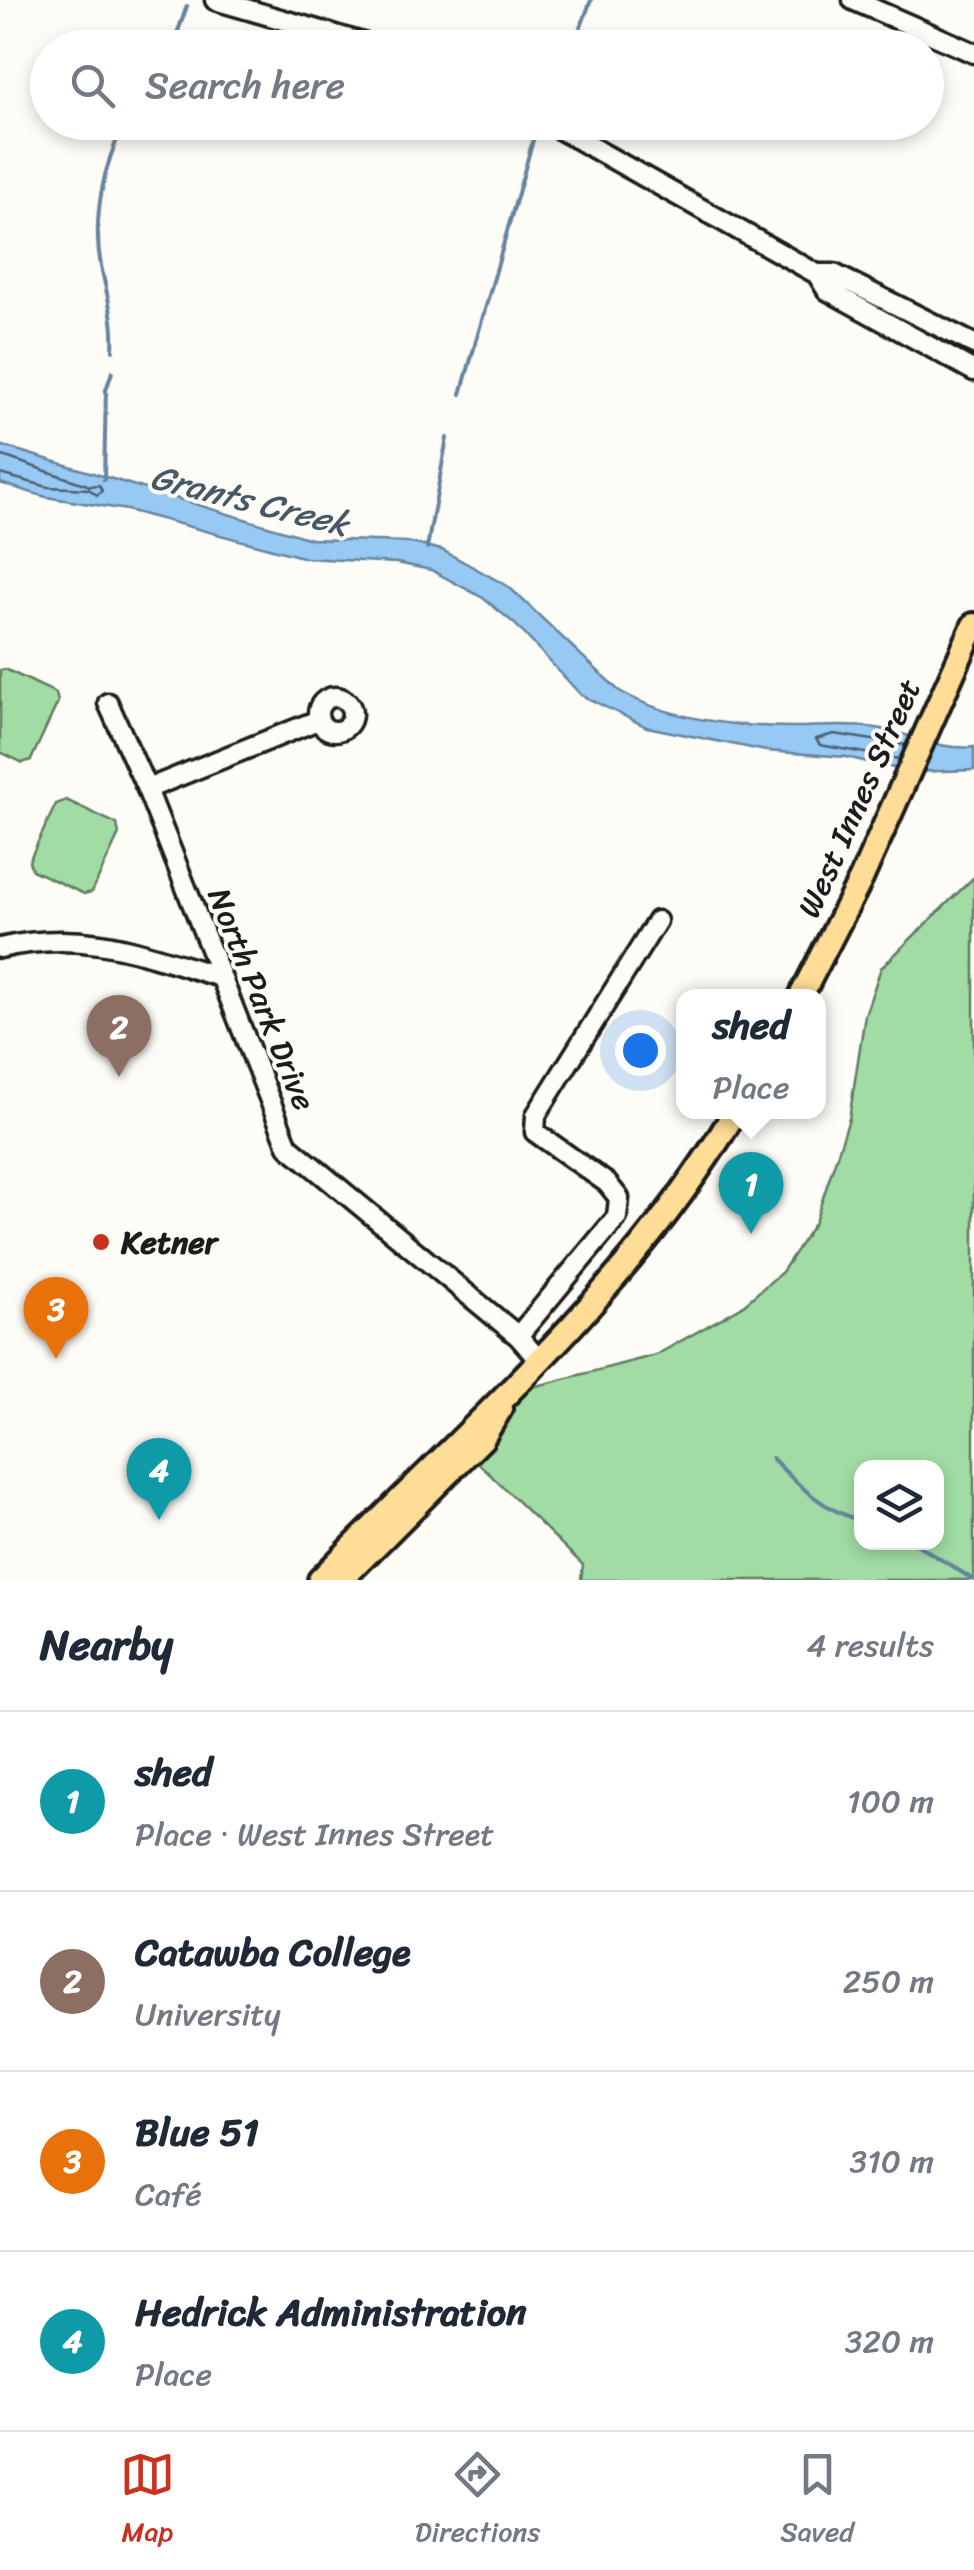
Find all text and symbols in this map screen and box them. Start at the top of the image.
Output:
search box [30,30,944,140]
text: Search here [145,52,345,119]
icon: search [65,58,120,113]
water label: Grants Creek [144,445,358,555]
street label: West Innes Street [781,669,938,927]
street label: North Park Drive [191,879,332,1119]
popup [676,989,826,1119]
text: shed [712,992,789,1059]
pin: 2 [86,994,152,1077]
your location [615,1025,666,1076]
text: Place [712,1059,790,1116]
pin: 1 [718,1152,784,1234]
place label: Ketner [120,1214,220,1271]
marker: Ketner [90,1231,112,1253]
pin: 3 [23,1276,88,1359]
pin: 4 [126,1438,192,1520]
map controls [854,1460,944,1550]
button: layers [854,1460,944,1550]
text: Nearby [40,1608,173,1682]
text: 4 results [806,1617,934,1674]
text: shed [135,1739,212,1806]
text: 1 [66,1773,79,1830]
text: 100 m [847,1773,934,1830]
text: Place · West Innes Street [135,1806,494,1863]
text: Catawba College [135,1919,411,1986]
text: 2 [63,1953,82,2010]
text: 250 m [843,1953,934,2010]
text: University [135,1986,281,2043]
text: Blue 51 [135,2099,259,2166]
text: 3 [64,2133,81,2190]
text: 310 m [850,2133,934,2190]
text: Café [135,2166,202,2223]
text: Hedrick Administration [135,2279,527,2346]
text: 4 [62,2313,83,2370]
text: 320 m [845,2313,934,2370]
text: Place [135,2346,212,2403]
tab: Map [120,2447,175,2556]
tab: Directions [415,2447,540,2556]
tab: Saved [780,2447,854,2556]

